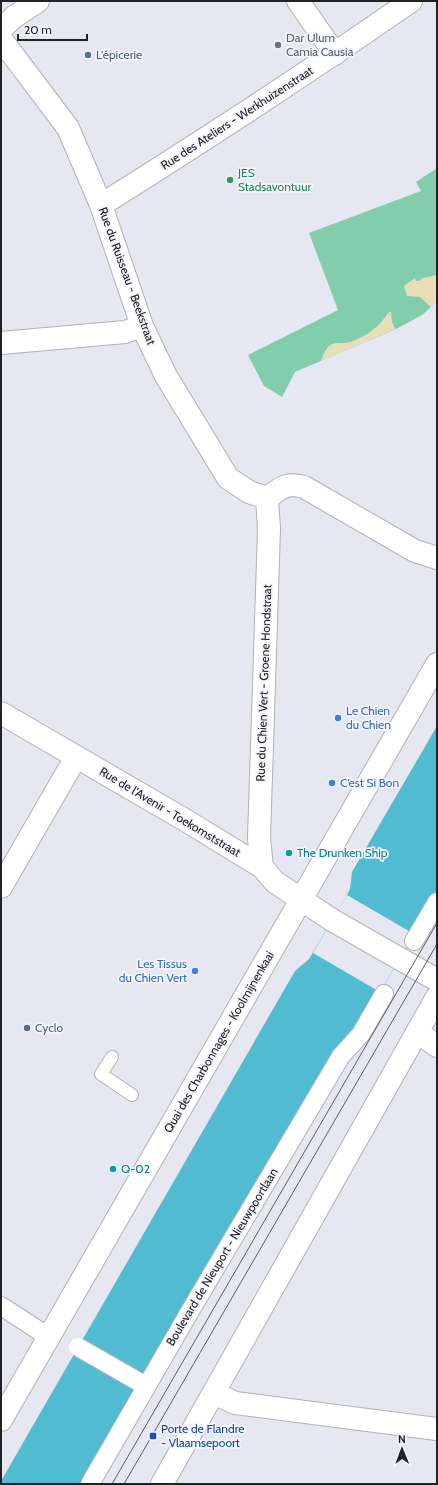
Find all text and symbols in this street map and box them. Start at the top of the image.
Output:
scale bar [18,16,87,42]
text: 20 m [24,22,52,37]
place label: Dar Ulum Camia Causia [286,30,354,59]
marker: Dar Ulum Camia Causia [273,40,283,50]
place label: L'épicerie [96,47,142,62]
marker: L'épicerie [83,50,93,60]
street label: Rue des Ateliers - Werkhuizenstraat [158,63,316,173]
place label: JES Stadsavontuur [237,165,311,194]
marker: JES Stadsavontuur [225,175,235,185]
street label: Rue du Ruisseau - Beekstraat [96,205,159,347]
street label: Rue du Chien Vert - Groene Hondstraat [253,584,274,782]
place label: Le Chien du Chien [346,703,391,732]
marker: Le Chien du Chien [333,713,343,723]
street label: Rue de l'Avenir - Toekomststraat [97,763,244,860]
place label: C’est Si Bon [340,775,399,790]
marker: C’est Si Bon [327,778,337,788]
place label: The Drunken Ship [297,845,388,860]
marker: The Drunken Ship [284,848,294,858]
street label: Quai des Charbonnages - Koolmijnenkaai [160,948,277,1135]
place label: Les Tissus du Chien Vert [119,956,187,985]
marker: Les Tissus du Chien Vert [190,966,200,976]
place label: Cyclo [35,1020,63,1035]
marker: Cyclo [22,1023,32,1033]
place label: Q-02 [121,1161,150,1176]
marker: Q-02 [108,1164,118,1174]
street label: Boulevard de Nieuport - Nieuwpoortlaan [162,1165,281,1348]
place label: Porte de Flandre - Vlaamsepoort [161,1421,244,1450]
north arrow [382,1429,422,1469]
marker: Porte de Flandre - Vlaamsepoort [148,1431,158,1441]
text: N [398,1432,406,1446]

